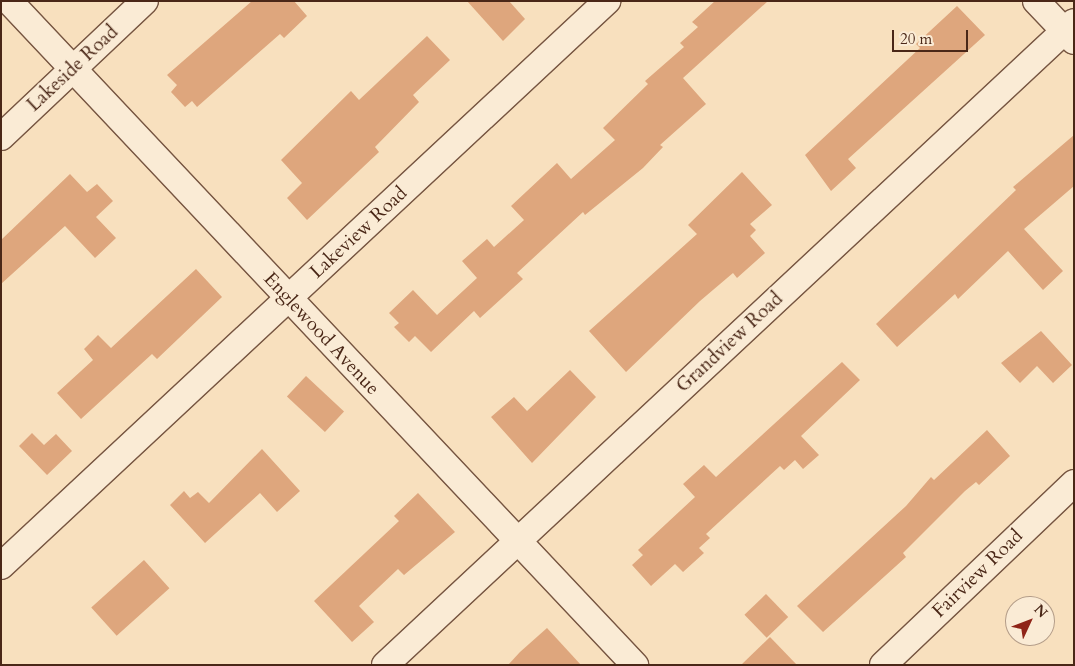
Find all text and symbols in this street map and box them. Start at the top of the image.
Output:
scale bar [895,20,971,52]
street label: Lakeside Road [23,21,123,117]
text: 20 m [900,29,932,49]
street label: Lakeview Road [306,182,412,284]
street label: Englewood Avenue [258,268,384,400]
street label: Grandview Road [672,288,788,398]
street label: Fairview Road [928,525,1028,623]
north arrow [1005,596,1055,646]
text: N [1030,600,1052,622]

